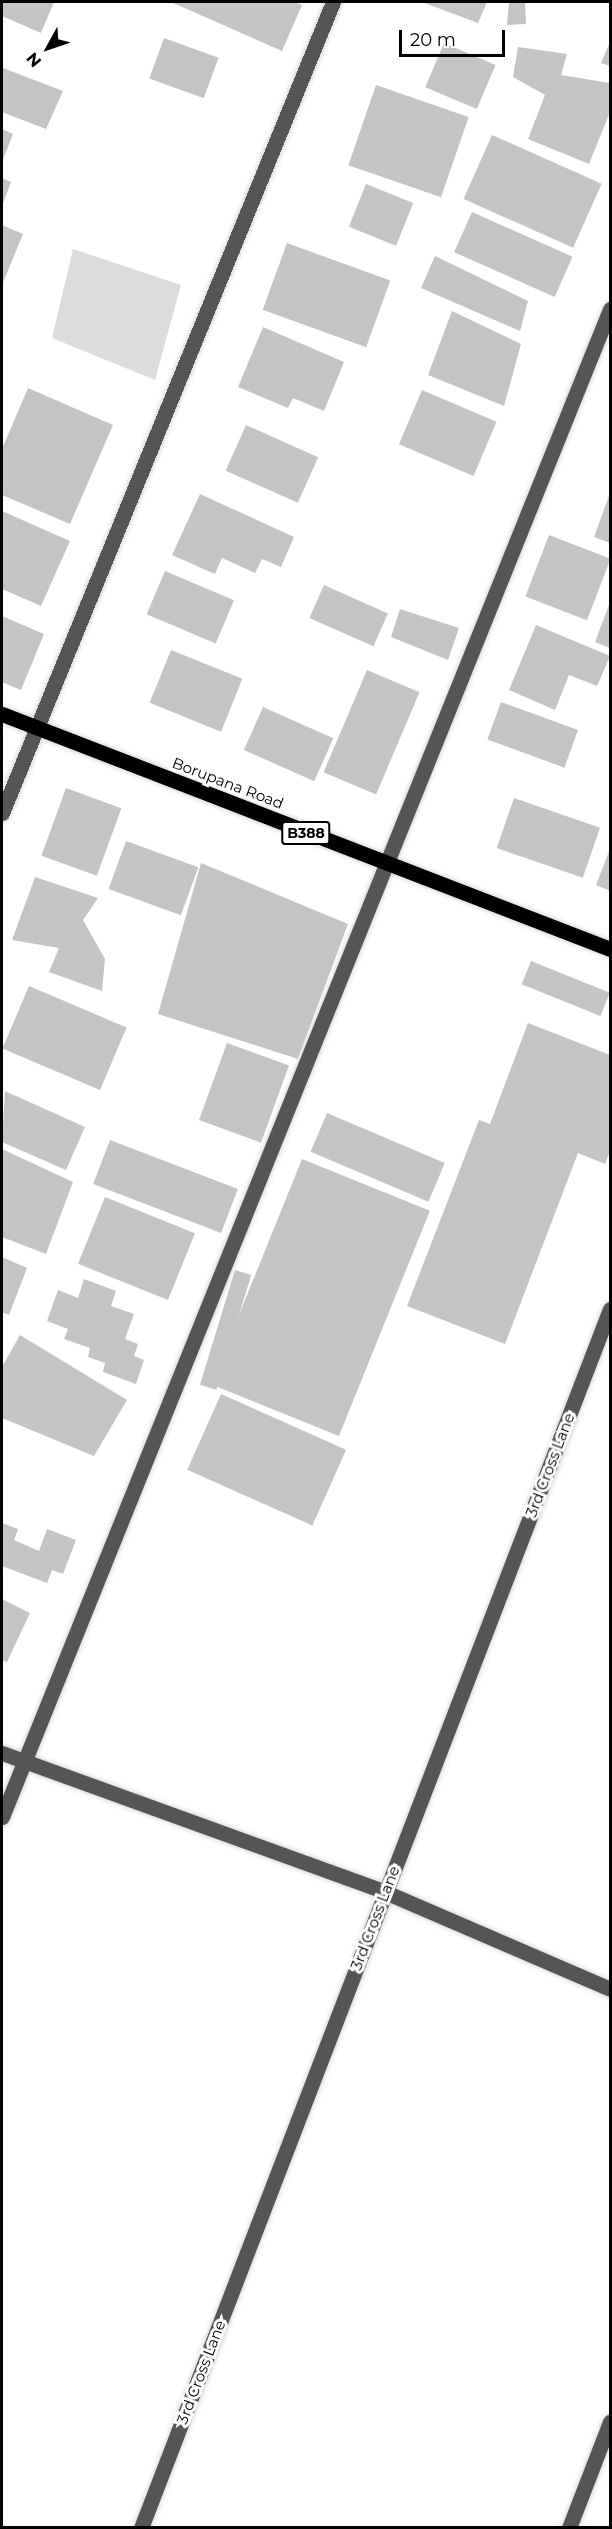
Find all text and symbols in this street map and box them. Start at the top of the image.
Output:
north arrow [18,18,78,78]
scale bar [402,18,508,56]
text: 20 m [410,29,456,51]
text: N [22,49,45,71]
street label: Borupana Road [170,753,286,813]
road number: B388 [280,822,332,844]
street label: 3rd Cross Lane [522,1411,578,1519]
street label: 3rd Cross Lane [347,1864,403,1972]
street label: 3rd Cross Lane [173,2318,229,2426]

